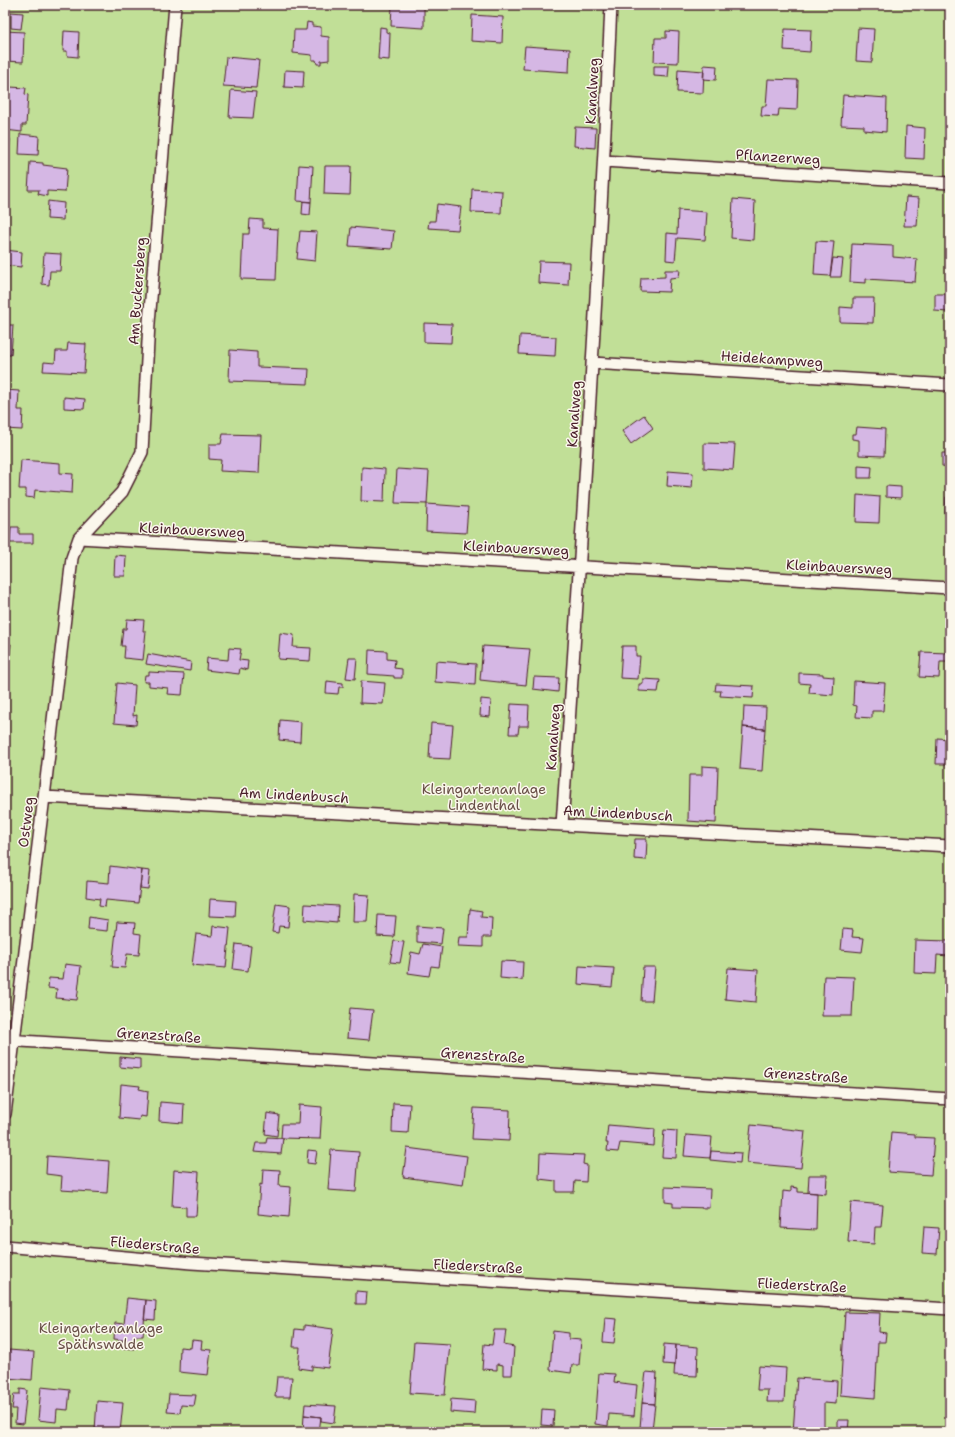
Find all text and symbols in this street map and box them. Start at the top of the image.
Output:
street label: Kanalweg [581,57,603,125]
street label: Pflanzerweg [735,145,821,169]
street label: Am Buckersberg [124,236,150,346]
street label: Heidekampweg [720,346,824,372]
street label: Kanalweg [563,380,585,448]
street label: Kleinbauersweg [138,518,246,542]
street label: Kleinbauersweg [462,536,570,560]
street label: Kleinbauersweg [785,555,893,579]
street label: Kanalweg [542,703,564,771]
park label: Kleingartenanlage Lindenthal [422,780,546,814]
street label: Am Lindenbusch [239,783,349,807]
street label: Ostweg [14,796,38,848]
street label: Am Lindenbusch [563,801,673,825]
street label: Grenzstraße [116,1023,202,1047]
street label: Grenzstraße [440,1043,526,1067]
street label: Grenzstraße [763,1063,849,1087]
street label: Fliederstraße [110,1232,201,1258]
street label: Fliederstraße [433,1255,523,1277]
street label: Fliederstraße [757,1274,847,1296]
park label: Kleingartenanlage Späthswalde [39,1319,163,1353]

